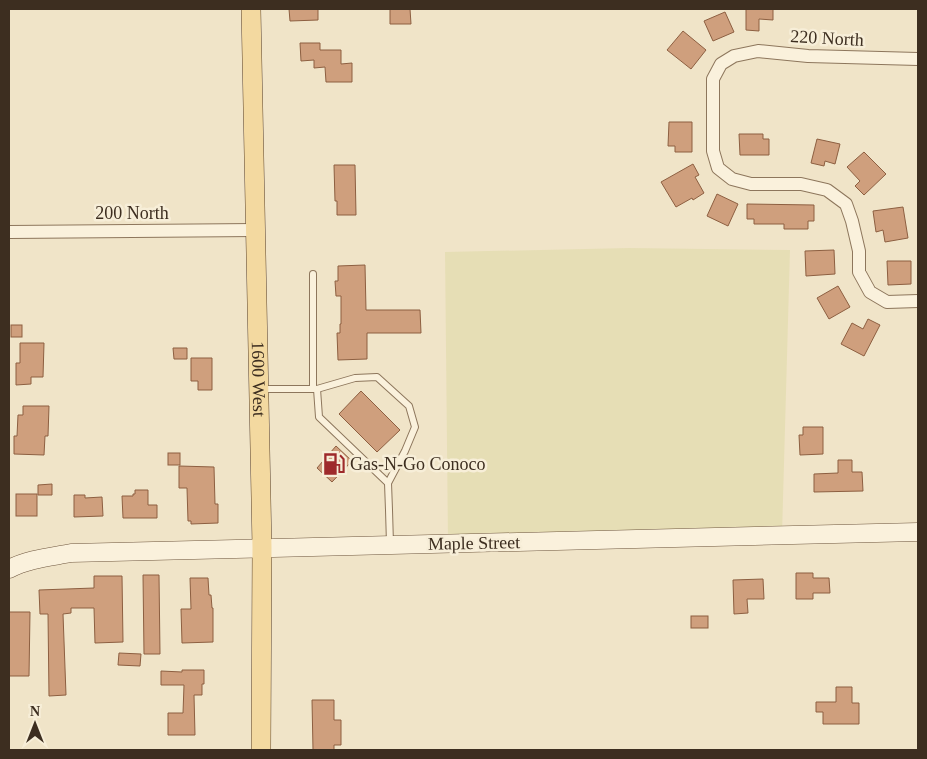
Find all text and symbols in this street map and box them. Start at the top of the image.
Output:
street label: 220 North [790,26,864,50]
street label: 200 North [95,203,169,223]
street label: 1600 West [248,341,269,417]
fuel station icon: Gas-N-Go Conoco [321,451,347,477]
place label: Gas-N-Go Conoco [350,454,485,474]
street label: Maple Street [428,532,520,554]
north arrow [10,699,60,749]
text: N [30,704,40,719]

